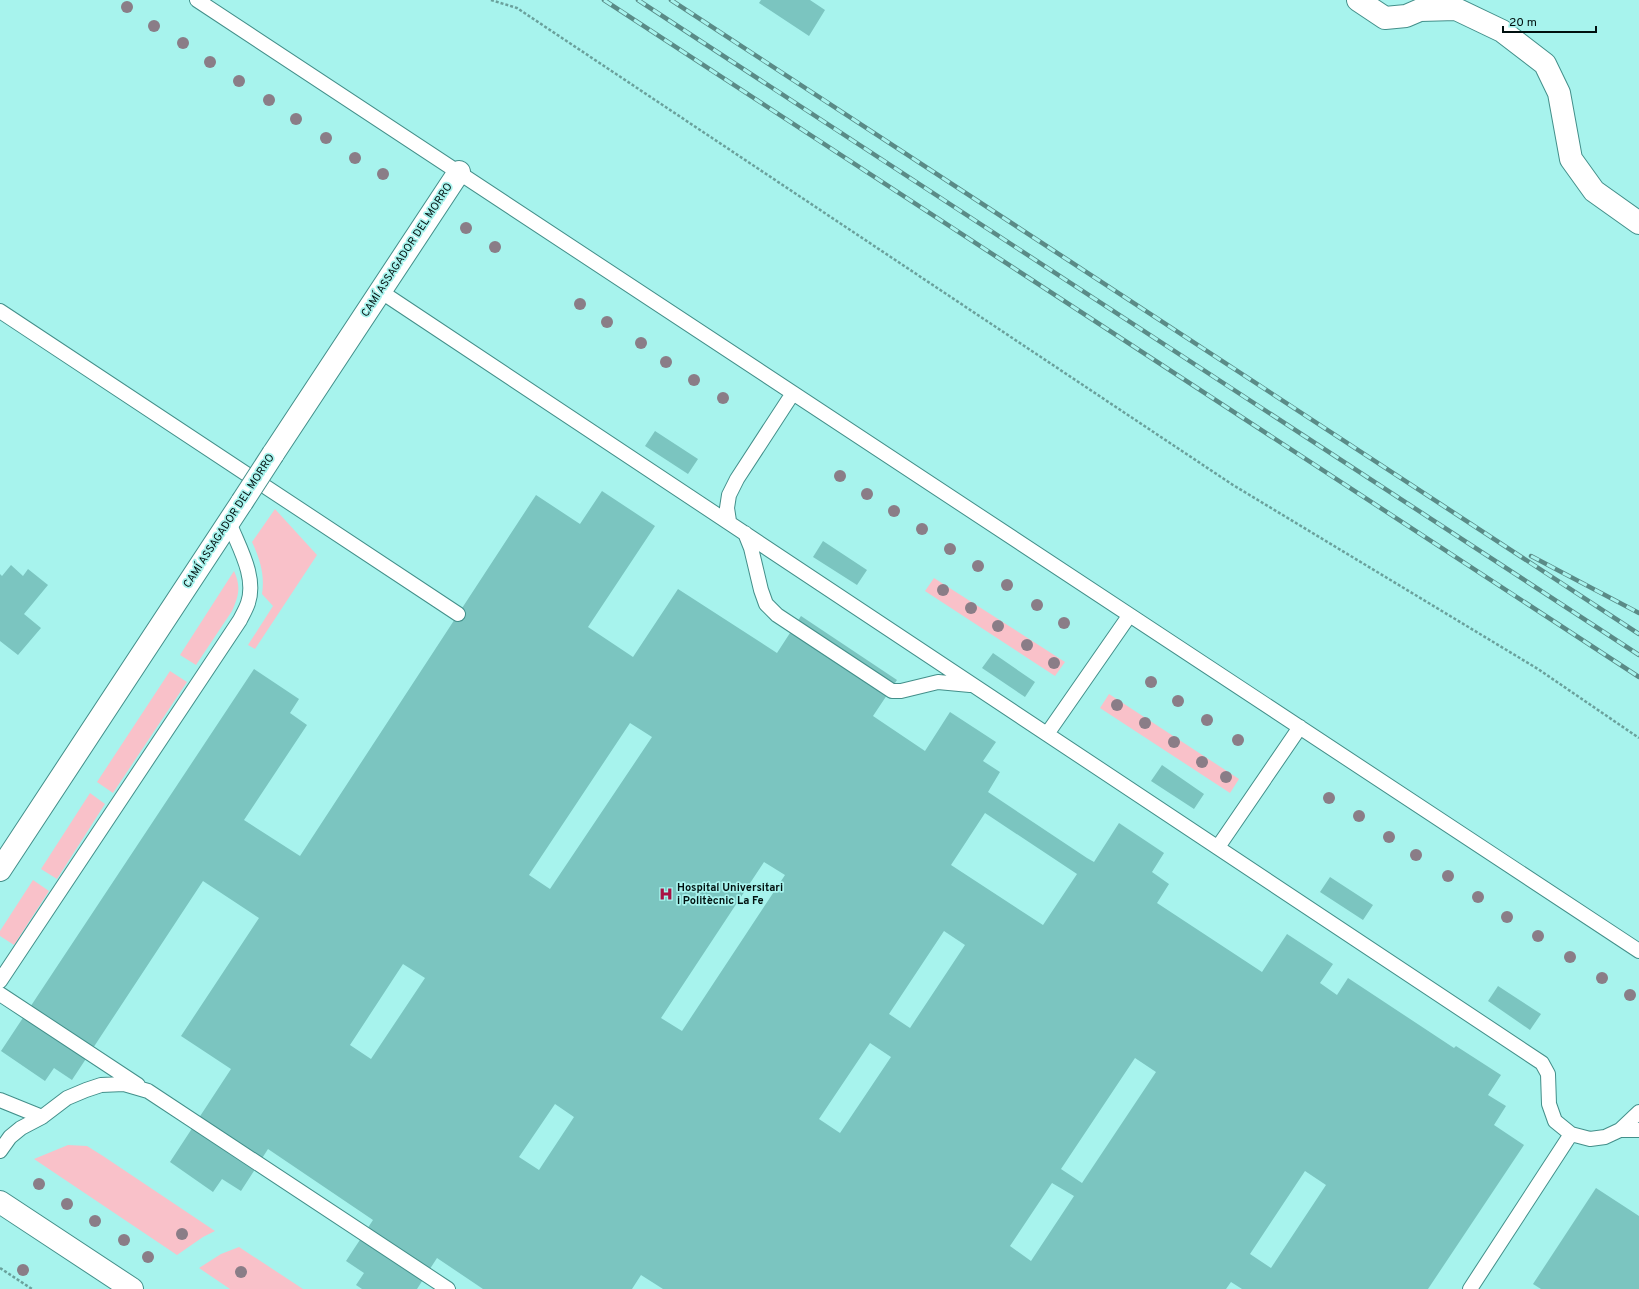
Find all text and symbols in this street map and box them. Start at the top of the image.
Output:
scale bar [1503,8,1596,34]
text: 20 m [1509,15,1537,31]
street label: CAMÍ ASSAGADOR DEL MORRO [357,180,456,320]
street label: CAMÍ ASSAGADOR DEL MORRO [179,451,278,591]
place label: Hospital Universitari i Politècnic La Fe [677,881,783,908]
hospital icon: Hospital Universitari i Politècnic La Fe [658,886,674,902]

